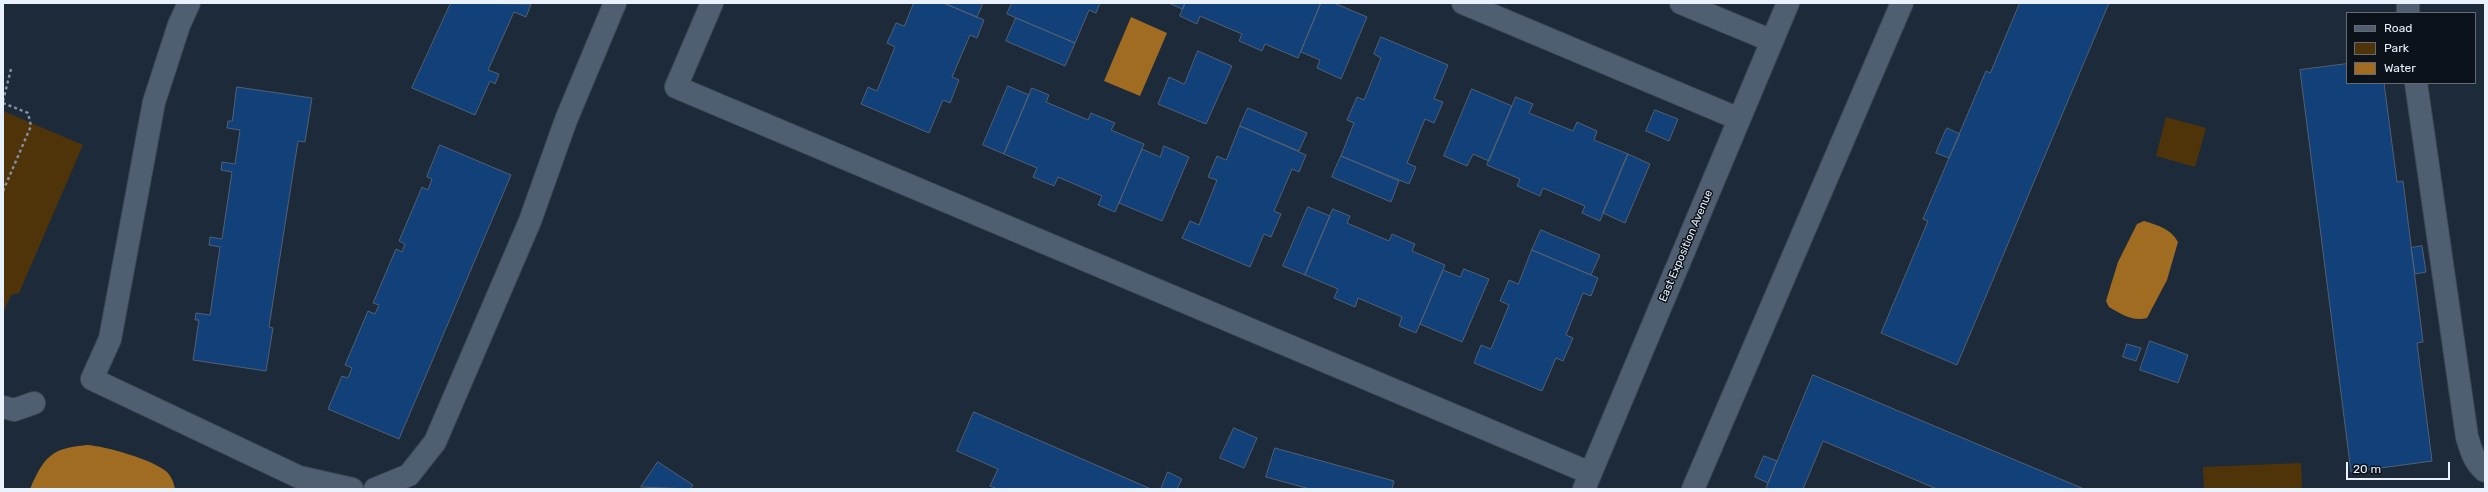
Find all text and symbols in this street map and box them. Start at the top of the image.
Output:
legend [2346,12,2476,84]
text: Road [2384,21,2412,35]
text: Park [2384,41,2409,55]
text: Water [2384,61,2416,75]
street label: East Exposition Avenue [1656,188,1716,304]
scale bar [2348,454,2452,480]
text: 20 m [2353,462,2381,476]

